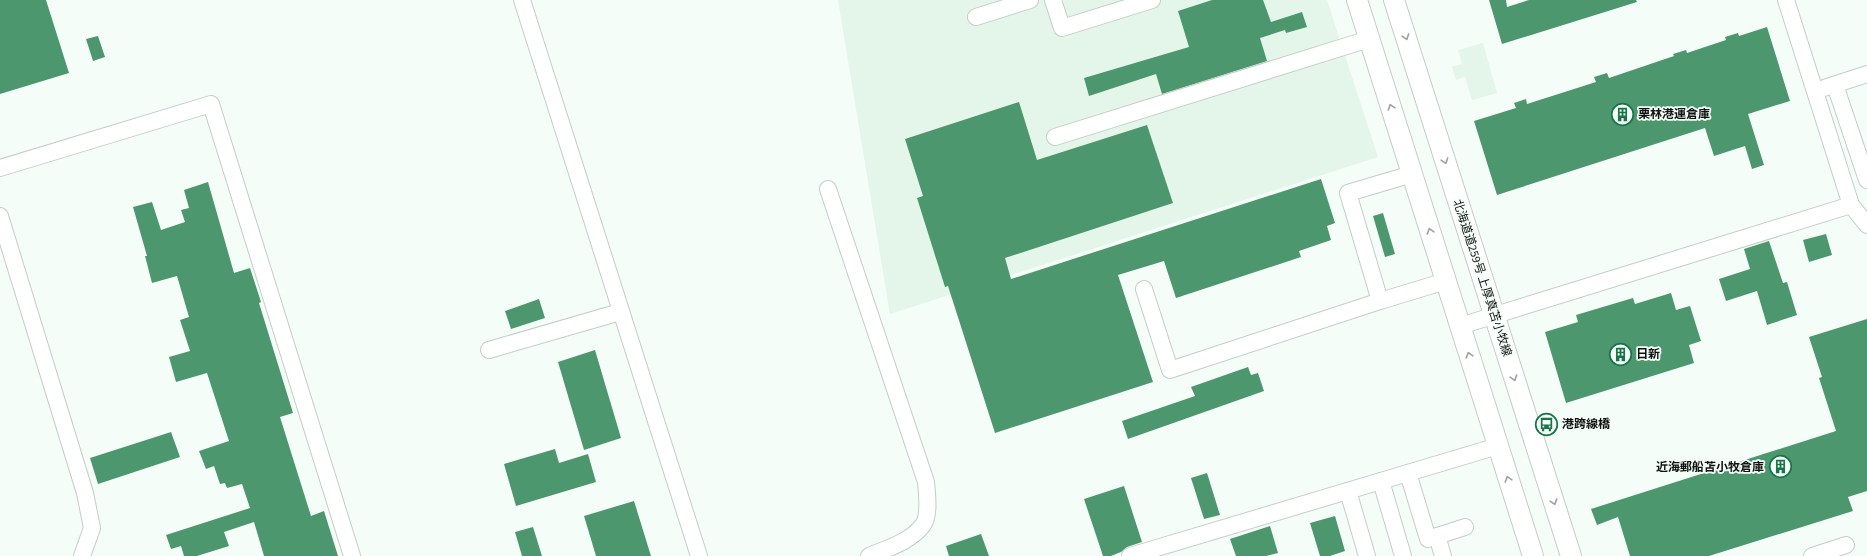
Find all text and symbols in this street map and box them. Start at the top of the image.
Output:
one-way arrow [1401,34,1410,41]
building icon: 栗林港運倉庫 [1609,101,1635,127]
one-way arrow [1387,103,1396,110]
place label: 栗林港運倉庫 [1638,106,1710,123]
one-way arrow [1440,157,1449,164]
street label: 北海道道259号 上厚真苫小牧線 [1449,197,1515,359]
one-way arrow [1426,227,1435,234]
building icon: 日新 [1608,341,1634,367]
place label: 日新 [1636,346,1660,363]
one-way arrow [1465,351,1474,358]
one-way arrow [1509,375,1518,382]
bus stop icon: 港跨線橋 [1533,411,1559,437]
place label: 港跨線橋 [1562,416,1611,433]
building icon: 近海郵船苫小牧倉庫 [1767,454,1793,480]
place label: 近海郵船苫小牧倉庫 [1656,459,1764,476]
one-way arrow [1504,475,1513,482]
one-way arrow [1549,498,1558,505]

